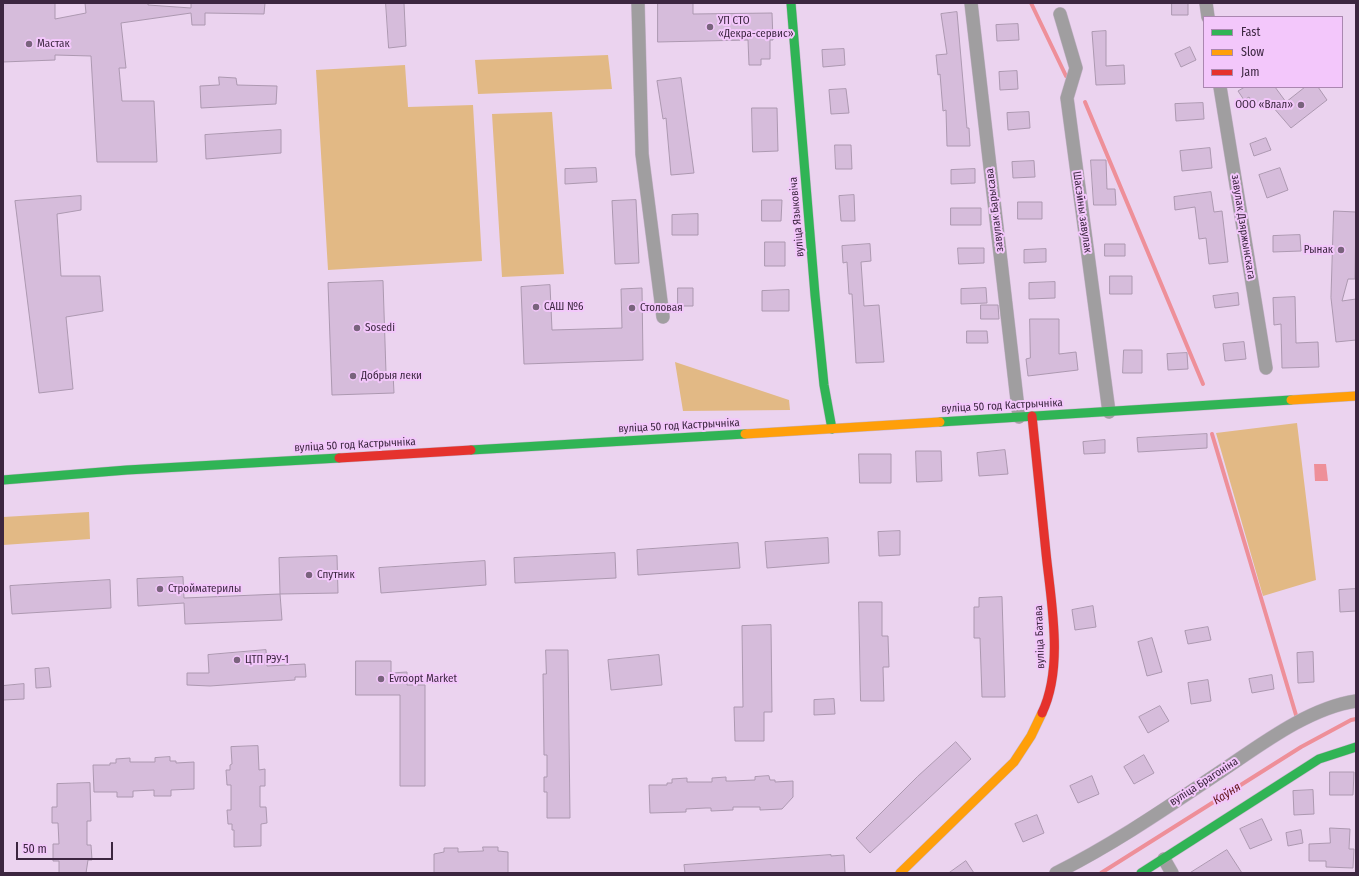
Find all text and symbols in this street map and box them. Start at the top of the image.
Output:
place label: УП СТО «Декра-сервис» [718,14,794,40]
legend [1203,16,1343,88]
marker: УП СТО «Декра-сервис» [705,22,715,32]
text: Fast [1241,25,1260,39]
place label: Мастак [37,37,70,51]
marker: Мастак [24,39,34,49]
text: Slow [1241,45,1264,59]
text: Jam [1241,65,1259,79]
place label: ООО «Влал» [1235,98,1293,112]
marker: ООО «Влал» [1296,100,1306,110]
street label: завулак Барысава [983,167,1007,253]
street label: Шасэйны завулак [1070,170,1094,254]
street label: завулак Дзяржынскага [1228,174,1258,280]
street label: вуліца Языковіча [787,176,807,258]
place label: Рынак [1304,243,1333,257]
marker: Рынак [1336,245,1346,255]
place label: САШ №6 [544,300,584,314]
place label: Столовая [640,301,683,315]
marker: САШ №6 [531,302,541,312]
marker: Столовая [627,303,637,313]
place label: Sosedi [365,321,395,335]
marker: Sosedi [352,323,362,333]
place label: Добрыя леки [361,369,422,383]
marker: Добрыя леки [348,371,358,381]
street label: вуліца 50 год Кастрычніка [941,396,1063,416]
street label: вуліца 50 год Кастрычніка [618,416,740,436]
street label: вуліца 50 год Кастрычніка [294,435,416,455]
place label: Спутник [317,568,355,582]
marker: Спутник [304,570,314,580]
place label: Стройматерилы [168,582,241,596]
marker: Стройматерилы [155,584,165,594]
street label: вуліца Батава [1032,605,1048,669]
place label: ЦТП РЭУ-1 [245,653,289,667]
marker: ЦТП РЭУ-1 [232,655,242,665]
place label: Evroopt Market [389,672,457,686]
marker: Evroopt Market [376,674,386,684]
street label: вуліца Брагоніна [1167,755,1241,809]
water label: Каўня [1210,780,1244,808]
scale bar [18,834,115,860]
text: 50 m [23,842,47,856]

